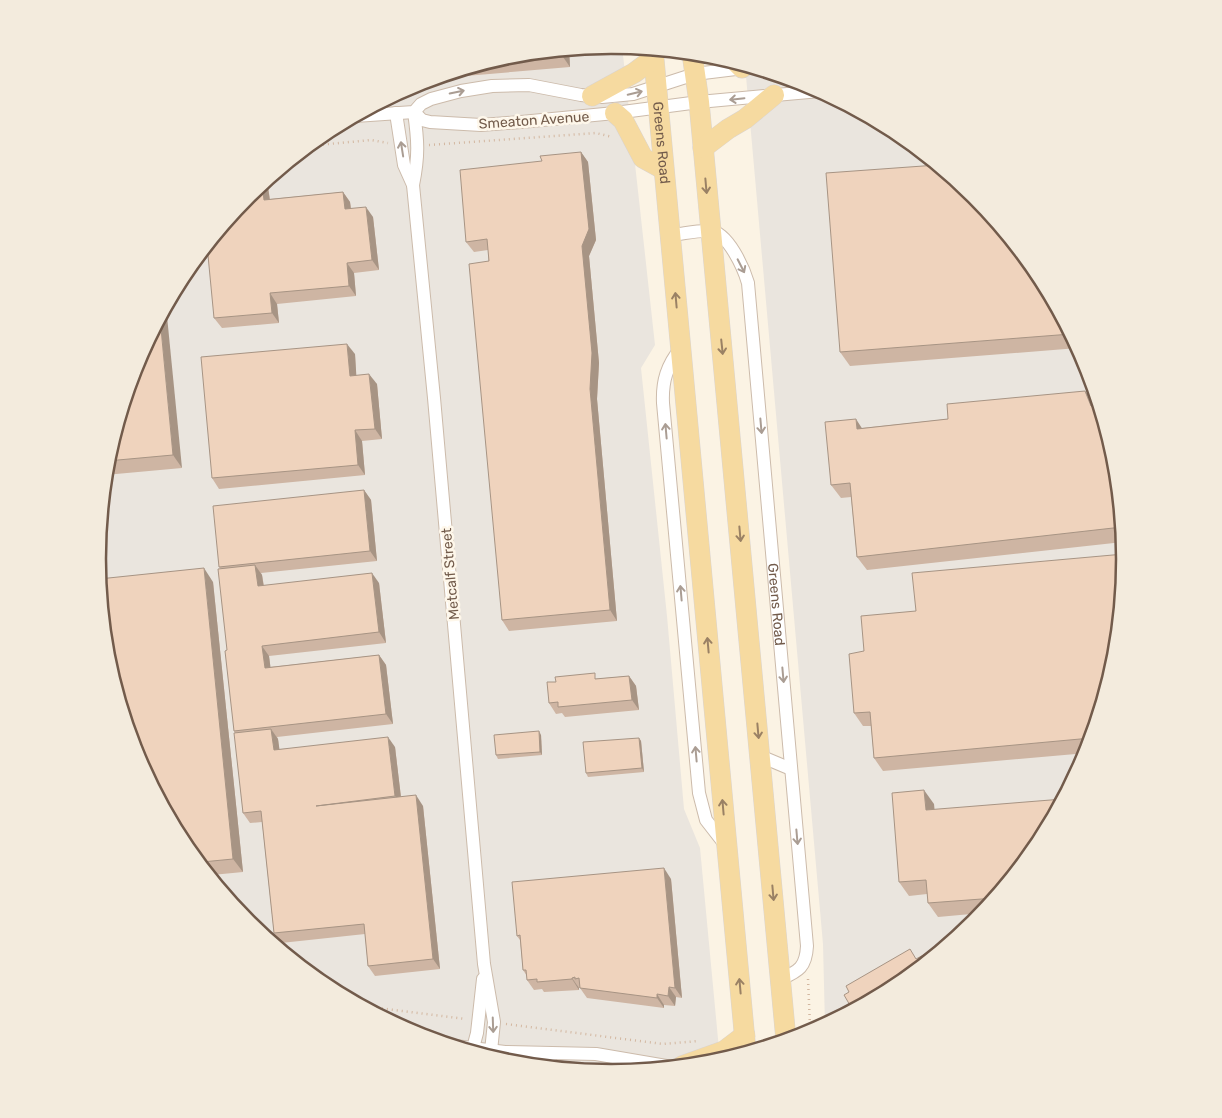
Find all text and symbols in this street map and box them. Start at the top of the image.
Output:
one-way arrow [448,87,464,96]
one-way arrow [626,87,642,97]
one-way arrow [729,94,745,103]
street label: Greens Road [649,101,673,185]
street label: Smeaton Avenue [478,108,590,133]
one-way arrow [396,142,406,158]
one-way arrow [701,177,711,193]
one-way arrow [737,258,746,273]
one-way arrow [672,292,681,308]
one-way arrow [717,339,727,355]
one-way arrow [756,418,766,434]
one-way arrow [661,423,670,439]
one-way arrow [735,526,745,542]
street label: Metcalf Street [438,527,463,621]
street label: Greens Road [764,562,788,646]
one-way arrow [676,585,686,601]
one-way arrow [703,638,713,654]
one-way arrow [778,667,788,683]
one-way arrow [753,723,763,739]
one-way arrow [691,747,701,763]
one-way arrow [718,800,728,816]
one-way arrow [793,829,802,845]
one-way arrow [768,885,778,901]
one-way arrow [735,979,745,995]
one-way arrow [489,1016,498,1032]

